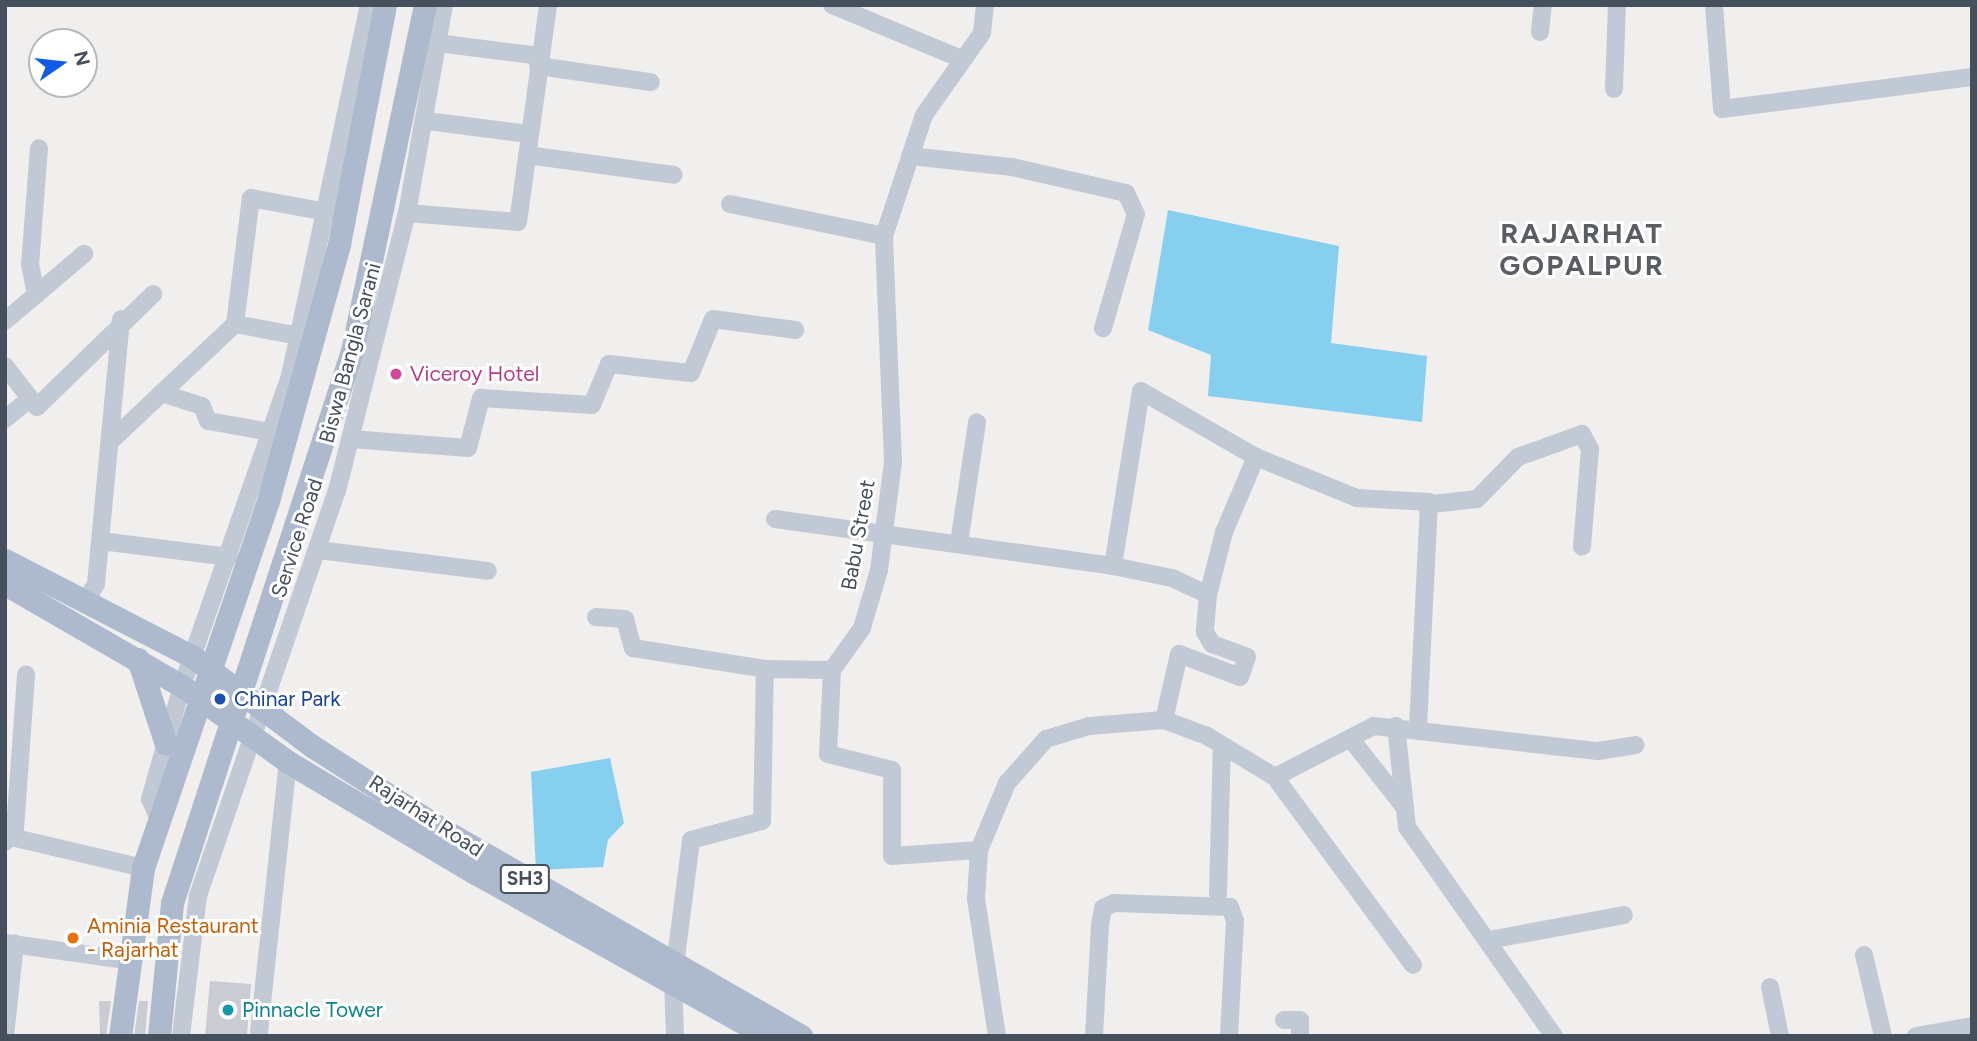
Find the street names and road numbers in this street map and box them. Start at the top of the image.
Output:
street label: Biswa Bangla Sarani [314,260,386,446]
street label: Service Road [266,475,328,601]
street label: Babu Street [836,478,880,592]
street label: Rajarhat Road [364,770,488,862]
road number: SH3 [499,864,551,894]

